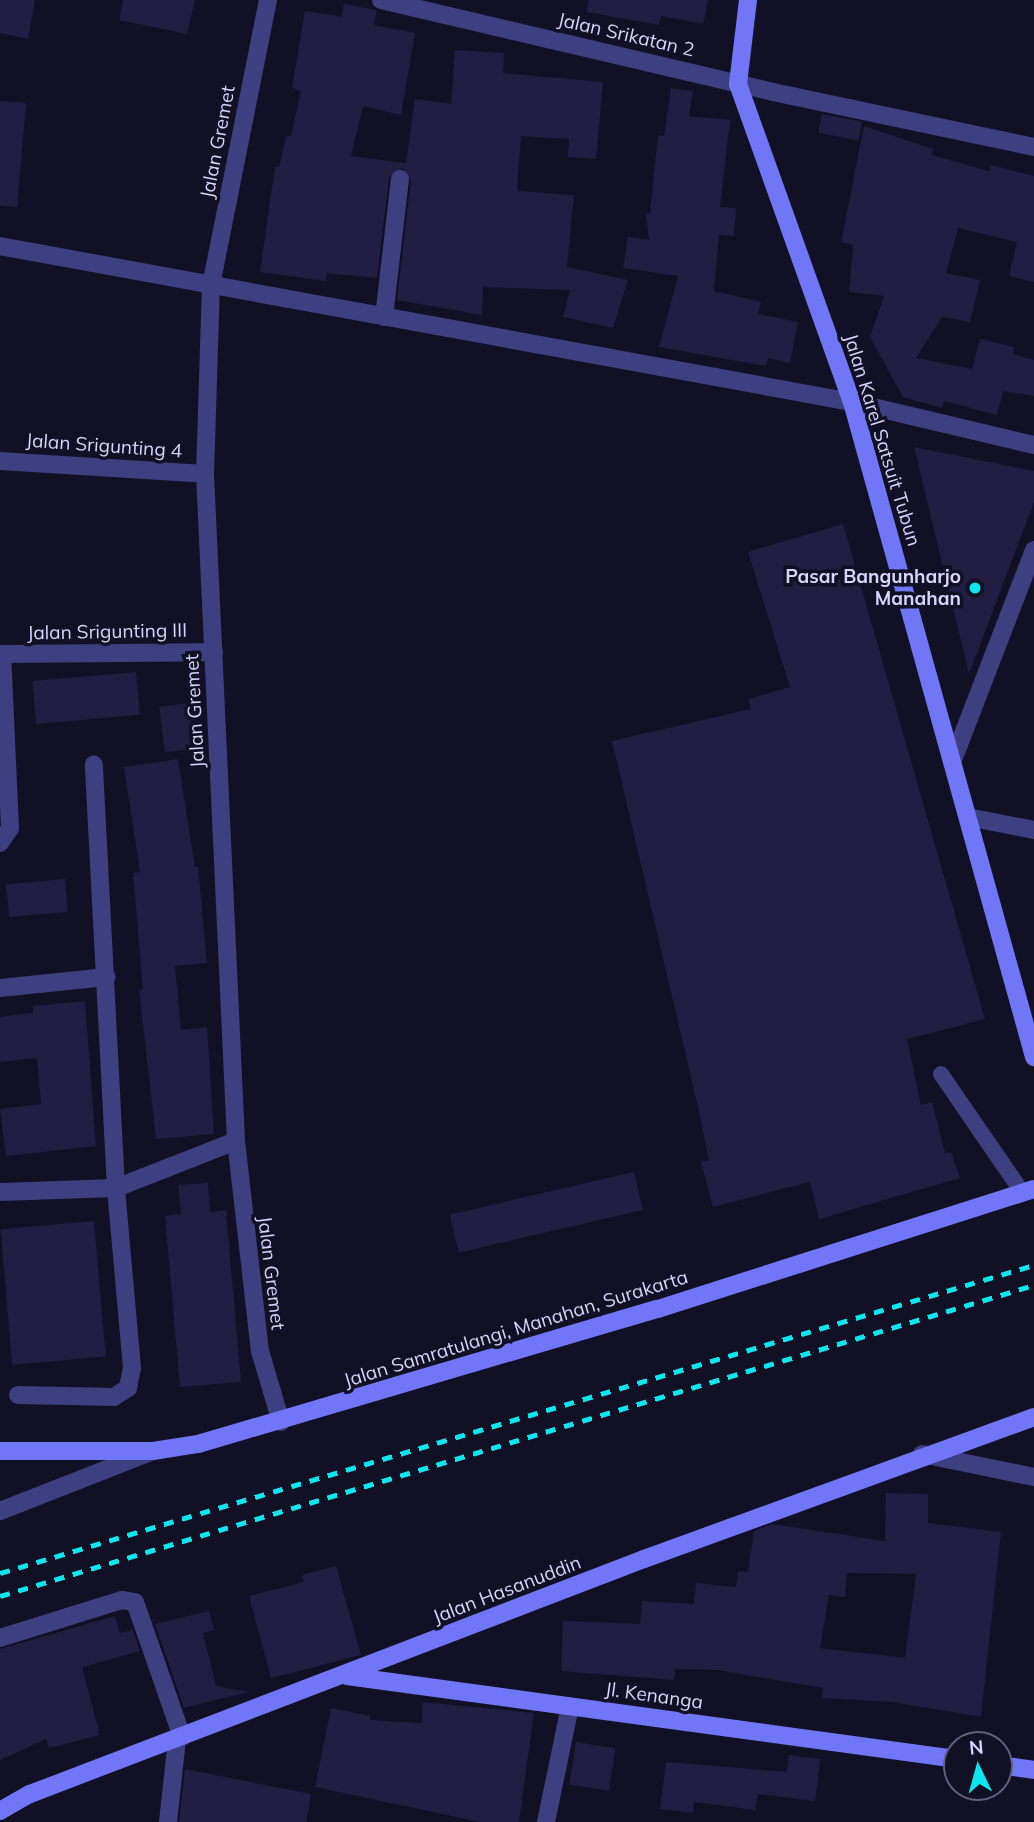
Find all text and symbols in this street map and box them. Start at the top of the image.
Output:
street label: Jalan Srikatan 2 [555,8,697,62]
street label: Jalan Gremet [196,84,240,200]
street label: Jalan Karel Satsuit Tubun [839,331,925,549]
street label: Jalan Srigunting 4 [25,429,183,463]
place label: Pasar Bangunharjo Manahan [785,566,961,610]
marker: Pasar Bangunharjo Manahan [967,580,983,596]
street label: Jalan Srigunting III [27,619,187,645]
street label: Jalan Gremet [181,653,209,769]
street label: Jalan Gremet [253,1215,289,1331]
street label: Jalan Samratulangi, Manahan, Surakarta [341,1266,691,1392]
street label: Jalan Hasanuddin [430,1551,584,1629]
street label: Jl. Kenanga [604,1678,704,1714]
north arrow [943,1731,1013,1801]
text: N [968,1734,985,1760]

